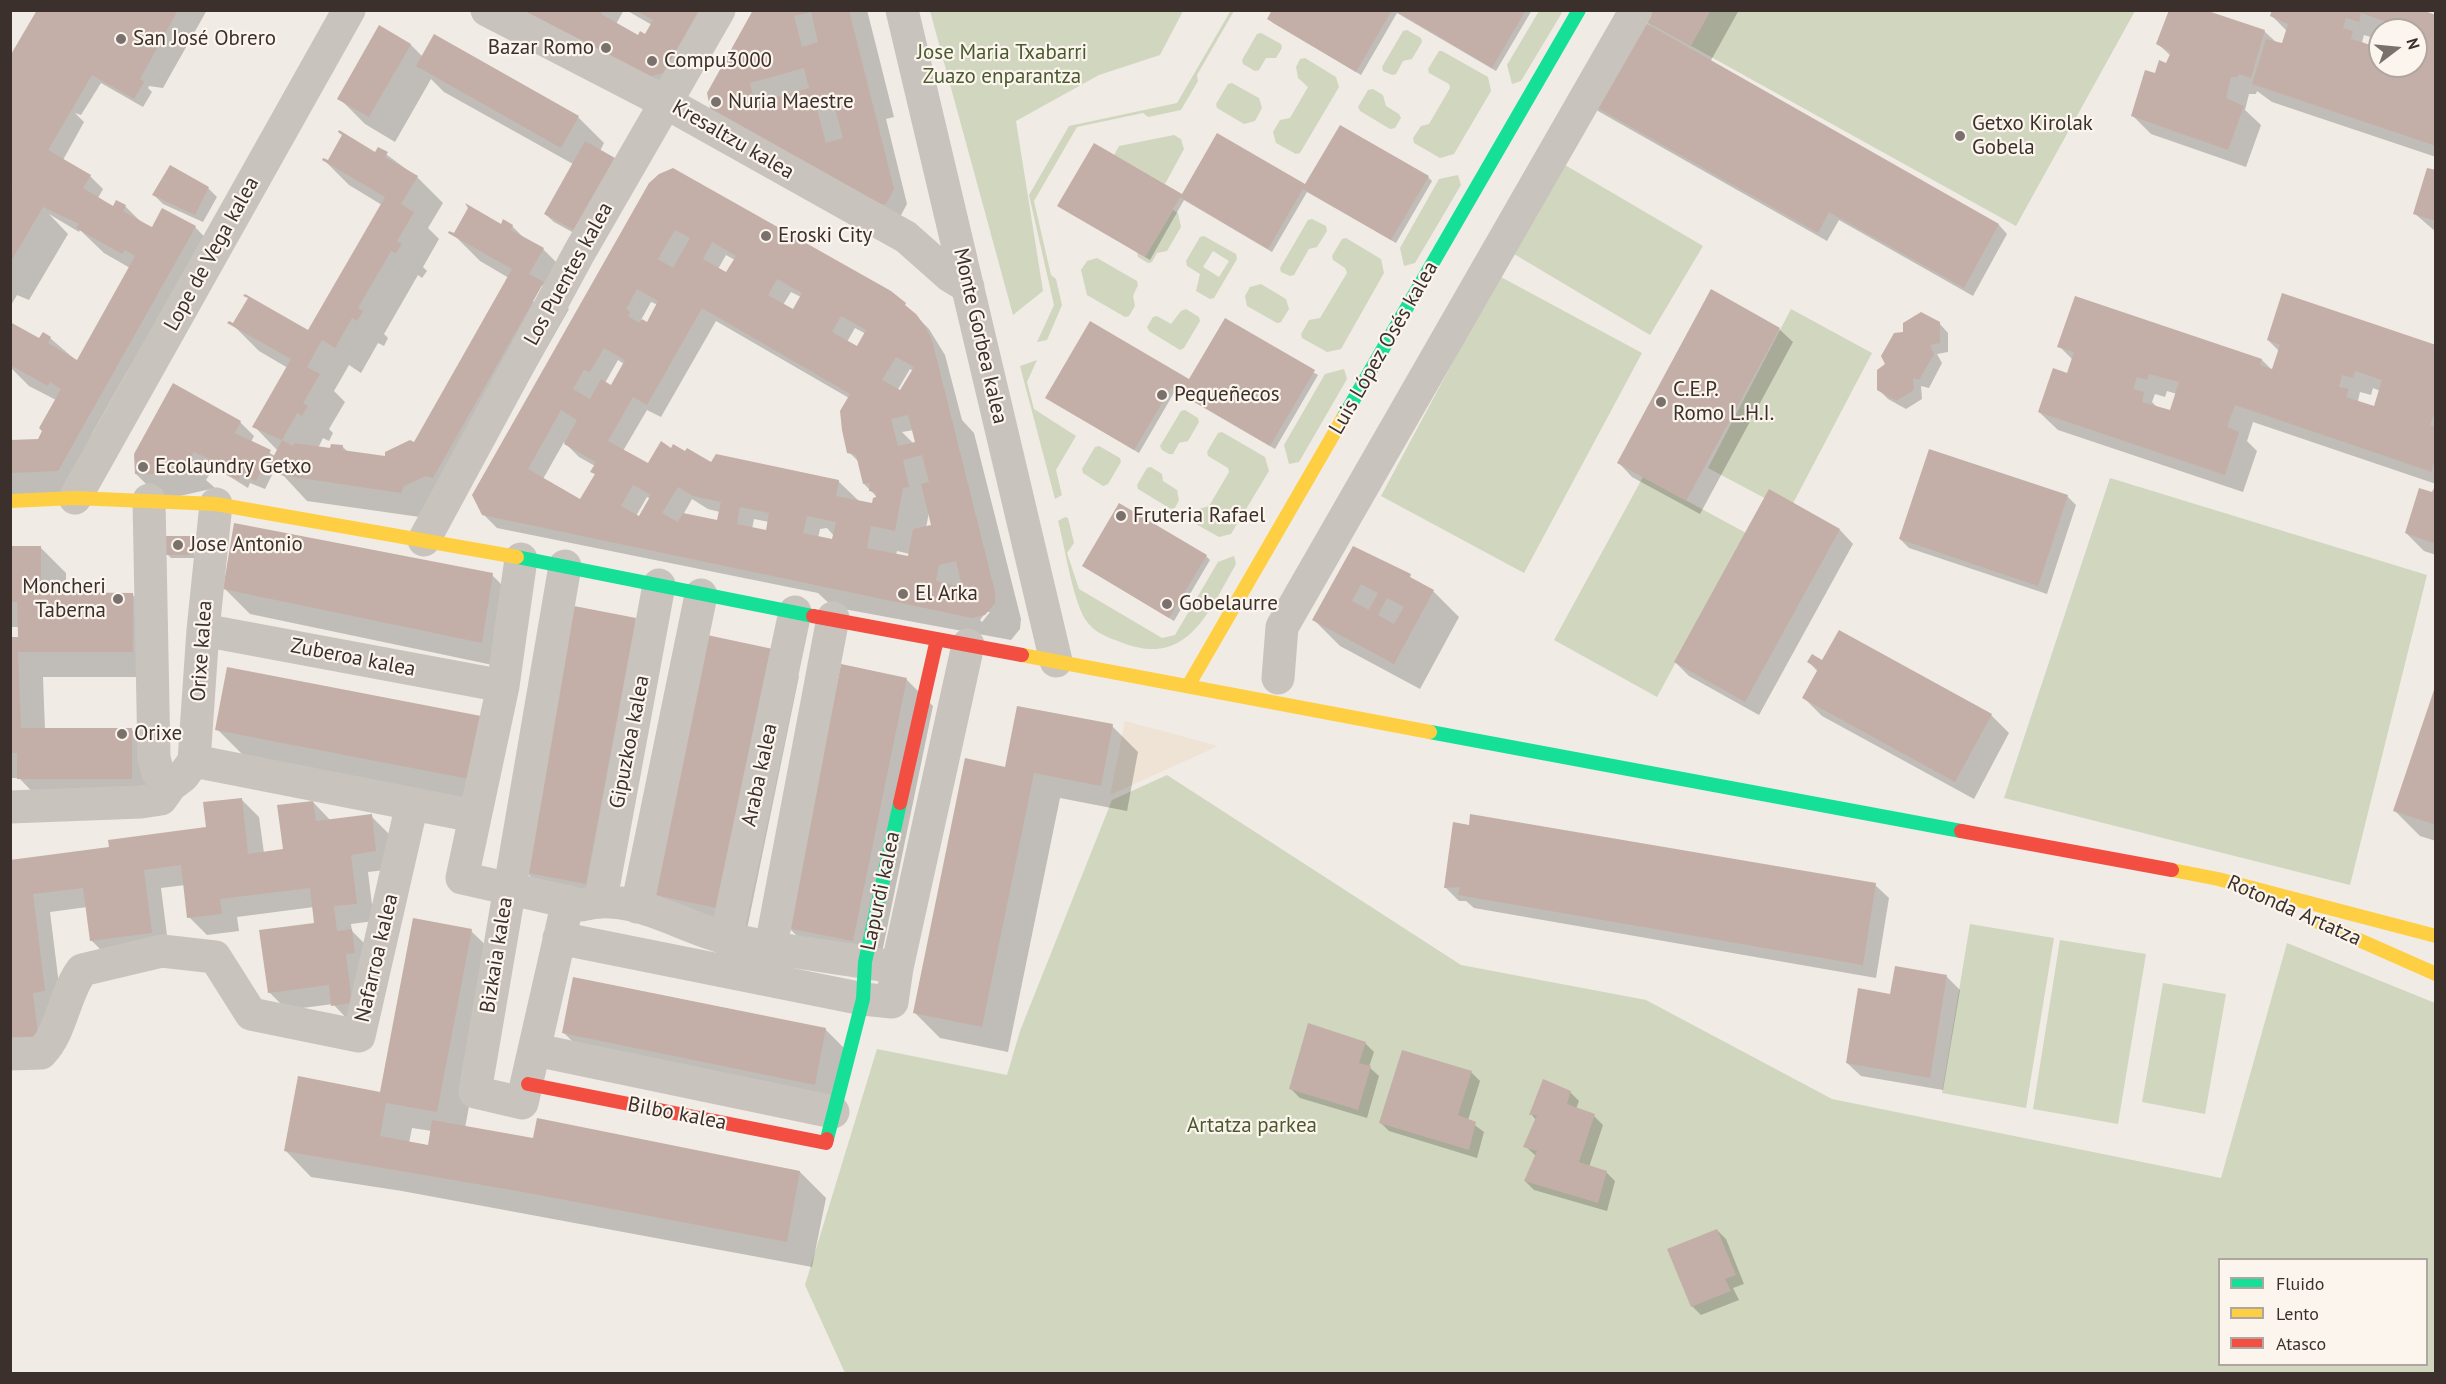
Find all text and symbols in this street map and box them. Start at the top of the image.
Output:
north arrow [2368,18,2428,78]
place label: San José Obrero [133,26,276,52]
marker: San José Obrero [114,32,128,46]
place label: Bazar Romo [488,35,594,61]
text: N [2402,36,2424,51]
park label: Jose Maria Txabarri Zuazo enparantza [917,40,1087,90]
marker: Bazar Romo [599,41,613,55]
place label: Compu3000 [664,48,772,74]
marker: Compu3000 [645,54,659,68]
place label: Nuria Maestre [728,89,854,115]
street label: Kresaltzu kalea [668,95,798,185]
marker: Nuria Maestre [709,95,723,109]
place label: Getxo Kirolak Gobela [1972,111,2093,161]
marker: Getxo Kirolak Gobela [1953,129,1967,143]
street label: Lope de Vega kalea [159,173,265,335]
street label: Los Puentes kalea [519,198,619,350]
place label: Eroski City [778,223,872,249]
marker: Eroski City [759,229,773,243]
street label: Monte Gorbea kalea [948,246,1012,426]
street label: Luis López Osés kalea [1324,257,1444,439]
place label: C.E.P. Romo L.H.I. [1673,377,1774,427]
place label: Pequeñecos [1174,382,1280,408]
marker: Pequeñecos [1155,388,1169,402]
marker: C.E.P. Romo L.H.I. [1654,395,1668,409]
place label: Ecolaundry Getxo [155,454,312,480]
marker: Ecolaundry Getxo [136,460,150,474]
place label: Fruteria Rafael [1133,503,1265,529]
marker: Fruteria Rafael [1114,509,1128,523]
place label: Jose Antonio [190,532,303,558]
marker: Jose Antonio [171,538,185,552]
place label: Moncheri Taberna [22,574,106,624]
place label: El Arka [915,581,978,607]
marker: El Arka [896,587,910,601]
place label: Gobelaurre [1179,591,1278,617]
marker: Moncheri Taberna [111,592,125,606]
marker: Gobelaurre [1160,597,1174,611]
street label: Orixe kalea [186,600,218,702]
street label: Zuberoa kalea [289,634,417,682]
street label: Gipuzkoa kalea [605,673,655,811]
place label: Orixe [134,721,182,747]
street label: Araba kalea [737,721,783,829]
marker: Orixe [115,727,129,741]
street label: Lapurdi kalea [856,829,906,953]
street label: Rotonda Artatza [2223,870,2365,952]
street label: Nafarroa kalea [350,891,404,1025]
street label: Bizkaia kalea [475,895,519,1015]
street label: Bilbo kalea [626,1092,728,1136]
park label: Artatza parkea [1187,1113,1317,1139]
legend [2218,1258,2428,1366]
text: Fluido [2276,1272,2324,1295]
text: Lento [2276,1302,2319,1325]
text: Atasco [2276,1332,2326,1355]

